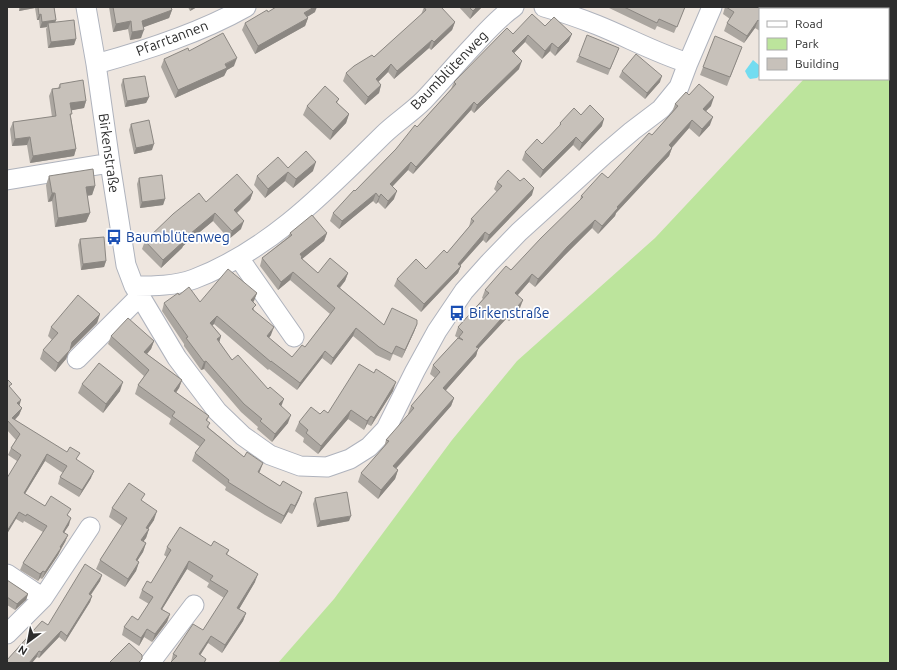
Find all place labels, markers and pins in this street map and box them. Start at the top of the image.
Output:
bus stop icon: Baumblütenweg [105,228,123,246]
place label: Baumblütenweg [126,229,230,245]
bus stop icon: Birkenstraße [448,304,466,322]
place label: Birkenstraße [469,305,549,321]

